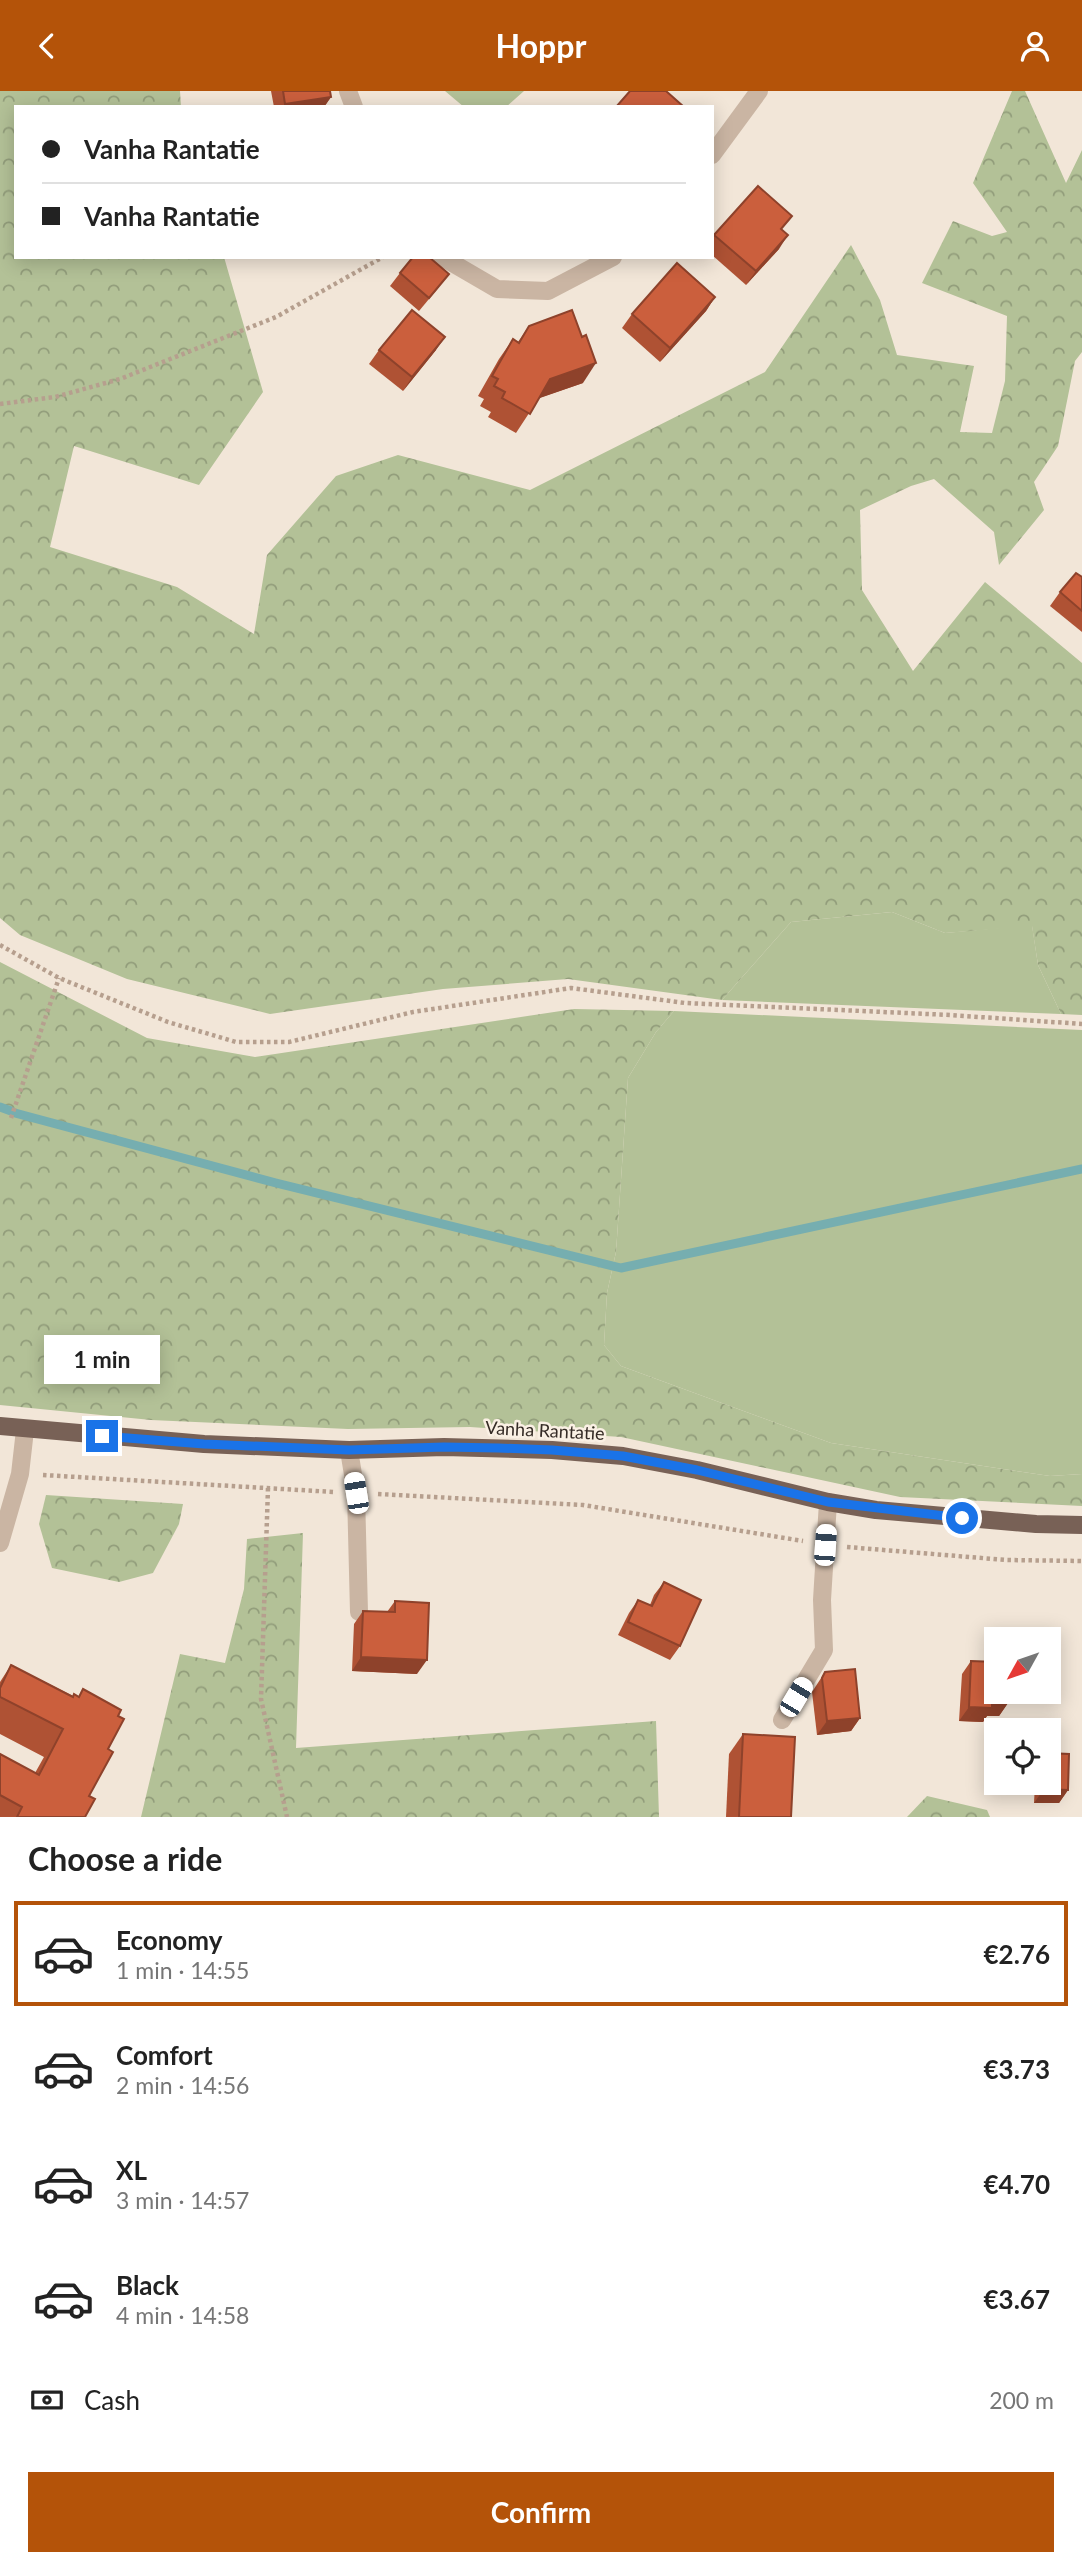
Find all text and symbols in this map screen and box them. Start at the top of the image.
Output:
text: Hoppr [496,26,586,65]
icon: back [28,27,66,65]
icon: person [1016,27,1054,65]
text: Vanha Rantatie [84,133,260,165]
text: Vanha Rantatie [84,200,260,232]
callout: 1 min [44,1335,160,1383]
text: 1 min [73,1345,131,1373]
street label: Vanha Rantatie [485,1416,605,1444]
route end [86,1420,118,1452]
car [343,1471,370,1515]
route start [946,1502,978,1534]
car [814,1523,837,1567]
north arrow [984,1627,1060,1705]
map controls [984,1627,1061,1795]
car [777,1674,816,1720]
button: locate [984,1718,1061,1795]
text: Choose a ride [28,1839,222,1878]
icon: car [32,1922,95,1985]
text: Economy [116,1924,222,1956]
text: €2.76 [984,1938,1050,1970]
text: 1 min · 14:55 [116,1956,249,1984]
icon: car [32,2037,95,2100]
text: Comfort [116,2039,213,2071]
text: €3.73 [984,2053,1050,2085]
text: 2 min · 14:56 [116,2071,249,2099]
icon: car [32,2152,95,2215]
text: XL [116,2154,147,2186]
text: €4.70 [984,2168,1050,2200]
text: 3 min · 14:57 [116,2186,249,2214]
icon: car [32,2267,95,2330]
text: Black [116,2269,179,2301]
text: €3.67 [984,2283,1050,2315]
text: 4 min · 14:58 [116,2301,249,2329]
icon: cash [28,2381,66,2419]
text: Cash [84,2384,140,2416]
text: 200 m [989,2386,1054,2414]
button: Confirm [28,2472,1054,2552]

